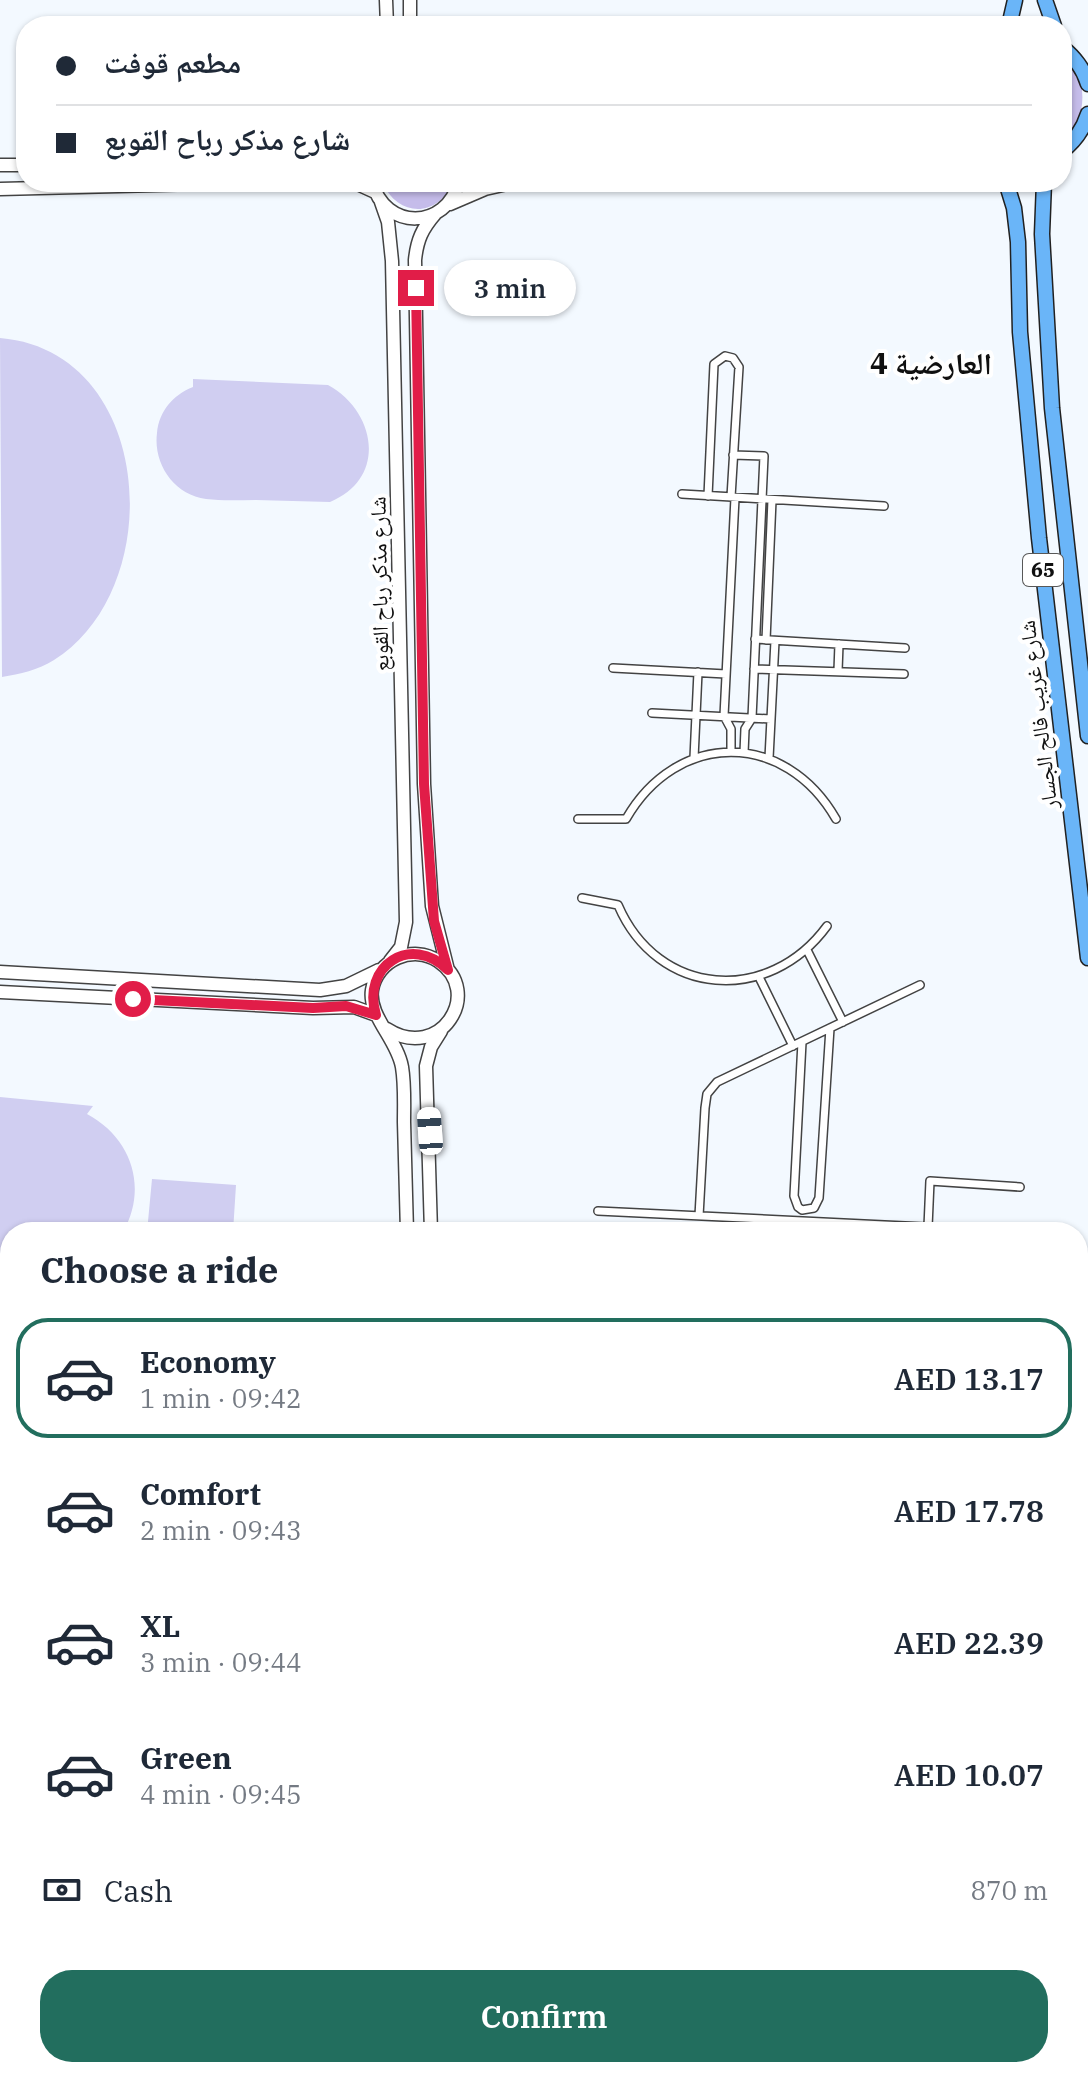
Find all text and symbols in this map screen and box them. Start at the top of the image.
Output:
text: مطعم قوفت [104,42,241,81]
text: شارع مذكر رباح القوبع [104,119,350,158]
callout: 3 min [444,260,576,316]
route end [398,270,434,306]
text: 3 min [474,271,546,305]
district label: العارضية 4 [870,343,992,382]
street label: شارع مذكر رباح القوبع [362,496,395,672]
road number: 65 [1023,554,1063,586]
street label: شارع غريب فالح الجسار [1012,619,1064,812]
route start [115,981,151,1017]
car [416,1106,444,1156]
text: Choose a ride [40,1246,279,1293]
icon: car [44,1342,116,1414]
text: Economy [140,1342,276,1381]
text: AED 13.17 [894,1359,1044,1398]
text: 1 min · 09:42 [140,1381,302,1415]
icon: car [44,1474,116,1546]
text: Comfort [140,1474,261,1513]
text: AED 17.78 [894,1491,1044,1530]
text: 2 min · 09:43 [140,1513,302,1547]
icon: car [44,1606,116,1678]
text: XL [140,1606,180,1645]
text: AED 22.39 [894,1623,1044,1662]
text: 3 min · 09:44 [140,1645,302,1679]
icon: car [44,1738,116,1810]
text: Green [140,1738,232,1777]
text: AED 10.07 [894,1755,1044,1794]
text: 4 min · 09:45 [140,1777,302,1811]
icon: cash [40,1868,84,1912]
text: Cash [104,1871,173,1910]
text: 870 m [970,1873,1048,1907]
button: Confirm [40,1970,1048,2062]

